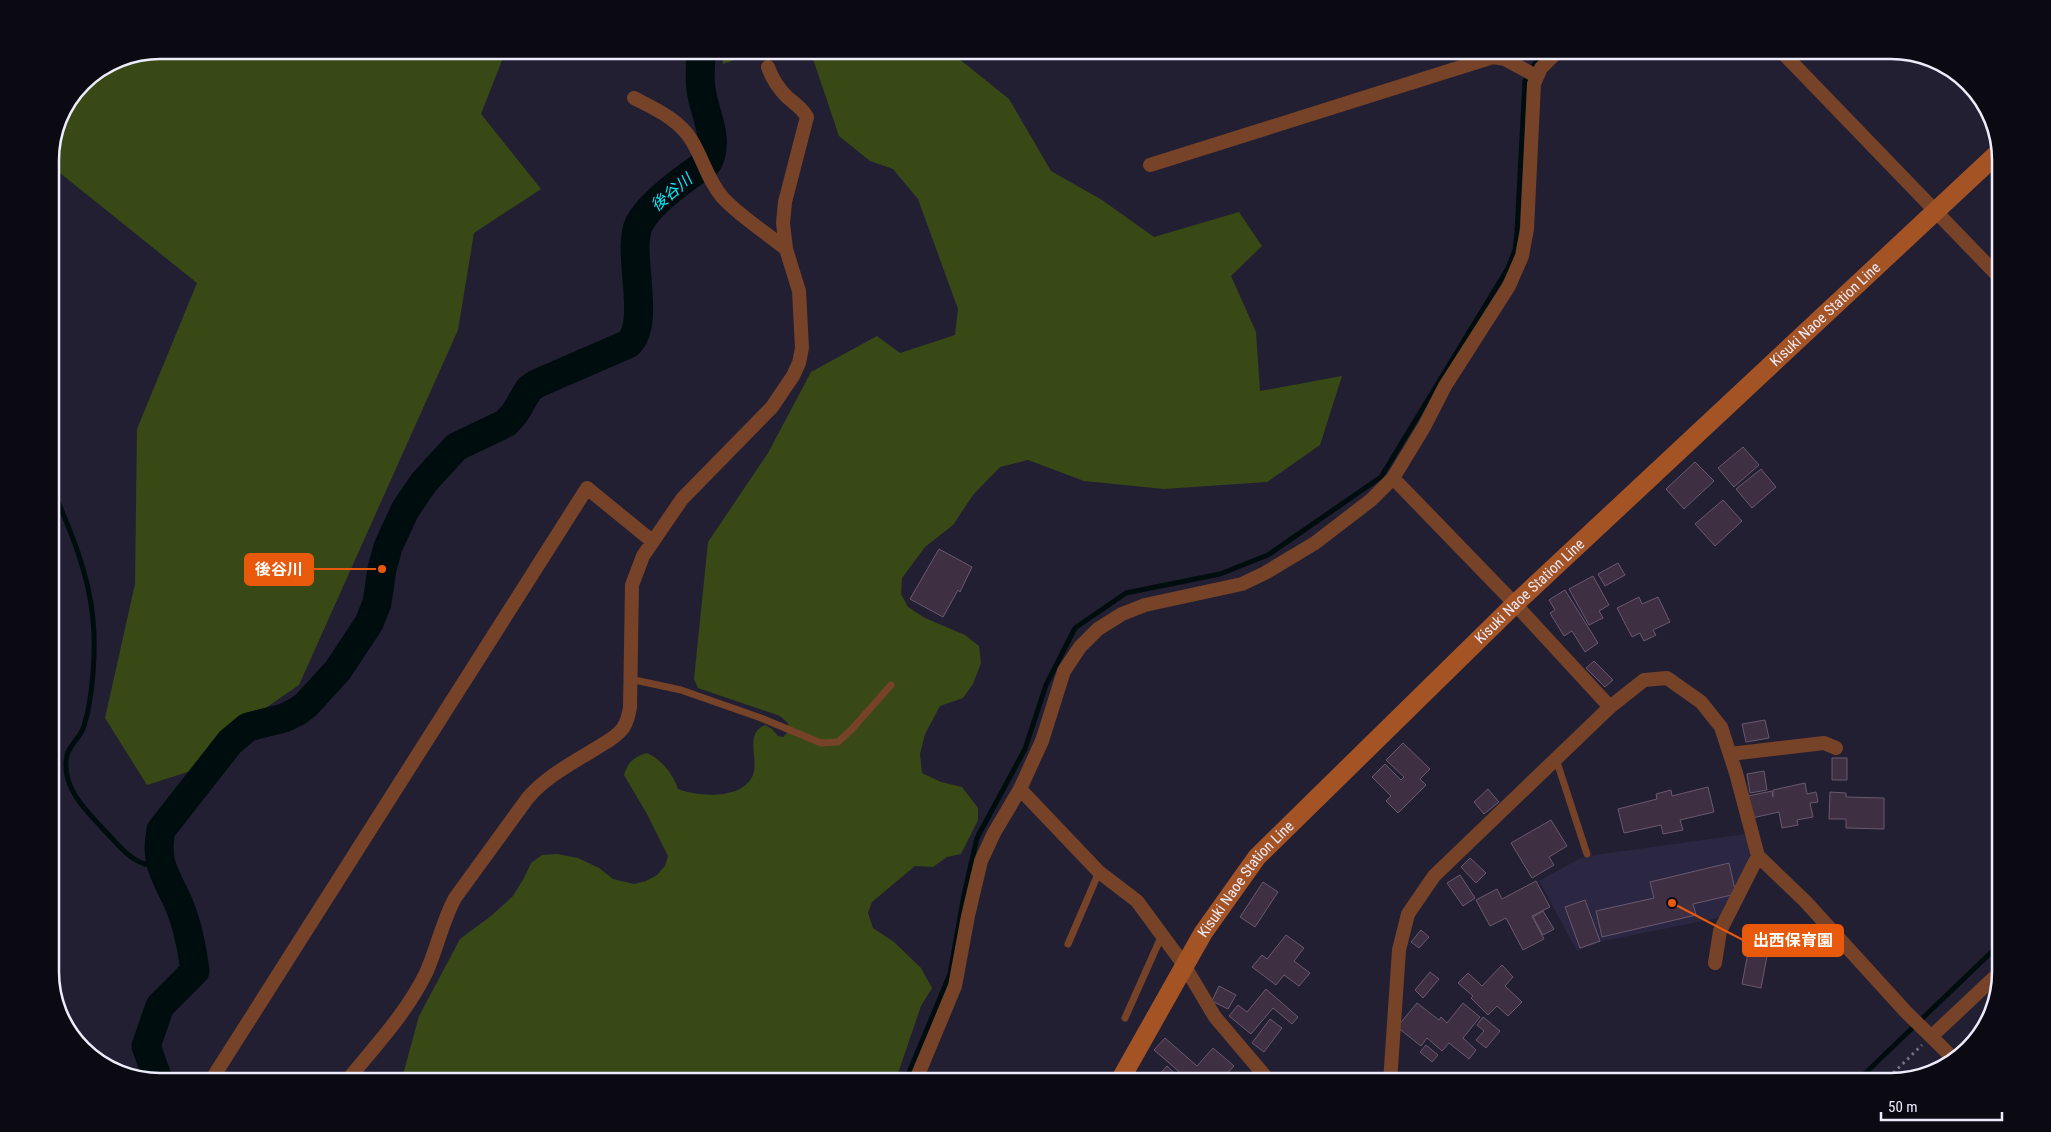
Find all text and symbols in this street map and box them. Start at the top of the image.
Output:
water label: 後谷川 [647,168,697,215]
street label: Kisuki Naoe Station Line [1766,258,1884,370]
street label: Kisuki Naoe Station Line [1471,535,1588,647]
callout: 後谷川 [245,554,313,585]
text: 後谷川 [255,560,303,579]
street label: Kisuki Naoe Station Line [1194,817,1298,941]
callout: 出西保育園 [1743,925,1843,956]
text: 出西保育園 [1753,931,1833,950]
scale bar [1881,1090,2002,1122]
text: 50 m [1888,1098,1918,1116]

